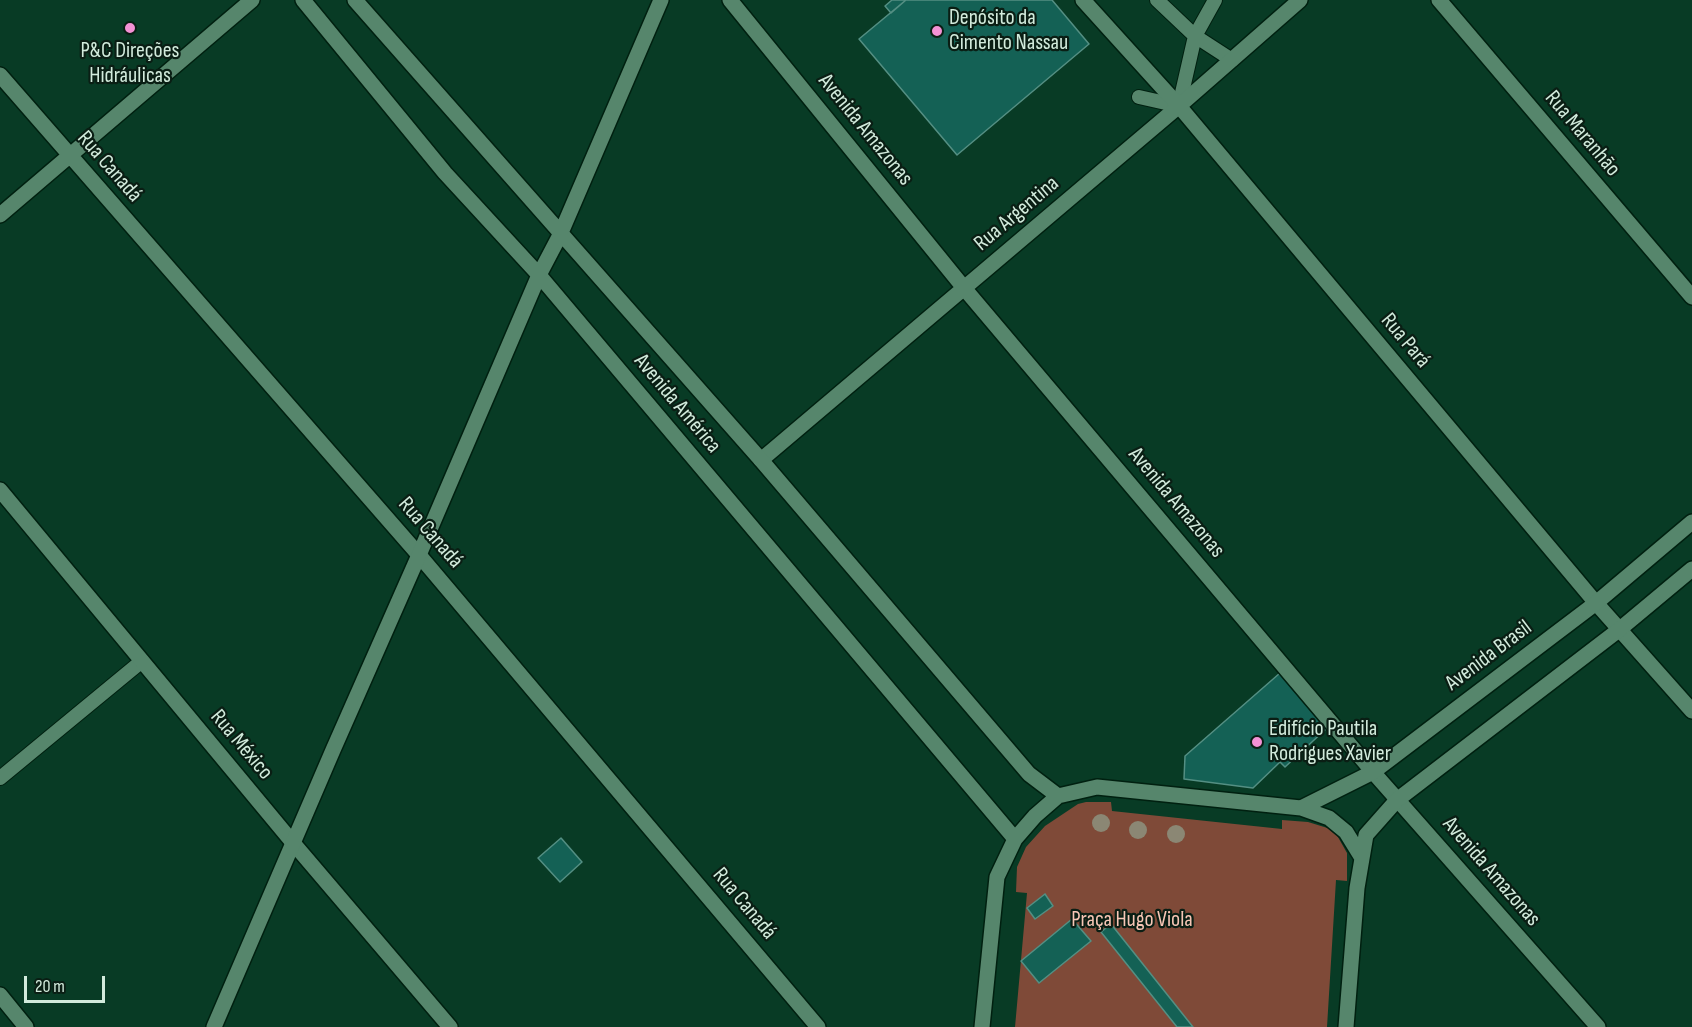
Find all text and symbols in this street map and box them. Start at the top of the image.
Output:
place label: Depósito da Cimento Nassau [949,5,1068,56]
marker: P&C Direções Hidráulicas [123,21,137,35]
marker: Depósito da Cimento Nassau [930,24,944,38]
place label: P&C Direções Hidráulicas [81,38,179,90]
street label: Avenida Amazonas [812,69,918,191]
street label: Rua Maranhão [1539,86,1625,182]
street label: Rua Canadá [71,126,147,208]
street label: Rua Argentina [969,171,1065,257]
street label: Rua Pará [1375,308,1435,374]
street label: Avenida América [628,349,726,459]
street label: Avenida Amazonas [1122,442,1230,564]
street label: Rua Canadá [392,492,468,574]
street label: Avenida Brasil [1441,615,1537,697]
street label: Rua México [204,705,278,785]
place label: Edifício Pautila Rodrigues Xavier [1269,716,1391,768]
marker: Edifício Pautila Rodrigues Xavier [1250,735,1264,749]
street label: Avenida Amazonas [1436,812,1546,932]
street label: Rua Canadá [706,863,782,945]
park label: Praça Hugo Viola [1071,907,1193,933]
scale bar [27,964,108,1002]
text: 20 m [35,976,65,997]

